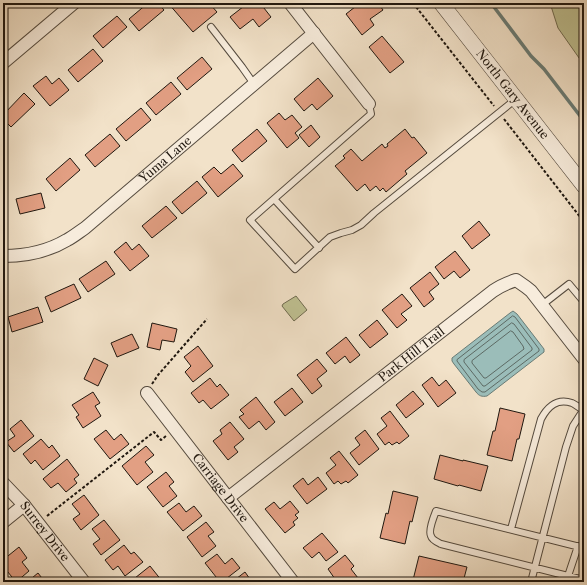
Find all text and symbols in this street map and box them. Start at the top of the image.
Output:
street label: North Gary Avenue [473,46,553,142]
street label: Yuma Lane [135,133,195,186]
street label: Park Hill Trail [375,323,448,385]
street label: Carriage Drive [189,450,252,525]
street label: Surrey Drive [17,498,73,564]

